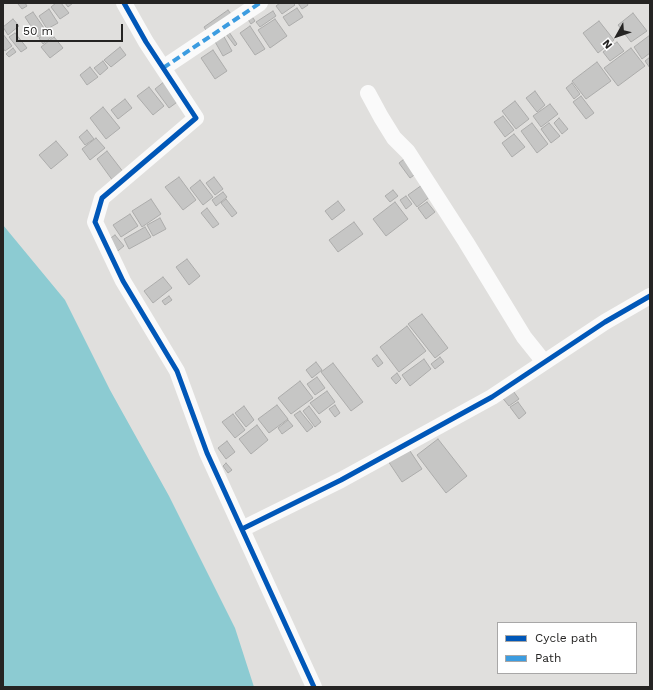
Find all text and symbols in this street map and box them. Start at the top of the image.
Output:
scale bar [18,16,125,42]
north arrow [597,16,637,56]
text: 50 m [23,24,53,38]
text: N [600,37,615,51]
legend [497,622,637,674]
text: Cycle path [535,631,597,645]
text: Path [535,651,561,665]

